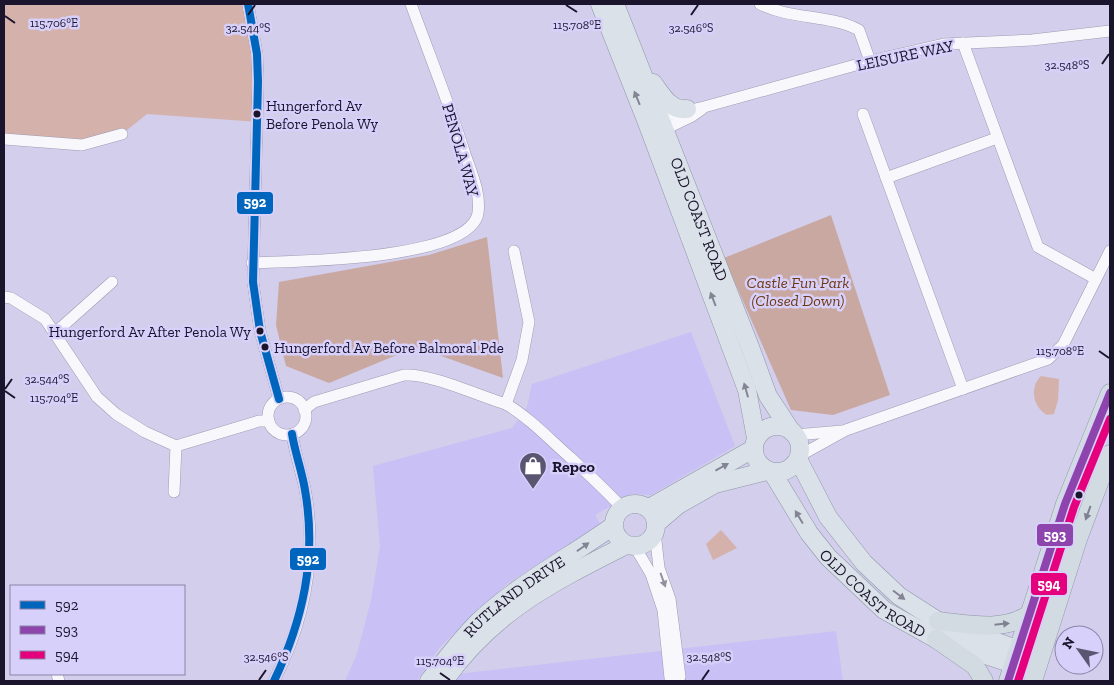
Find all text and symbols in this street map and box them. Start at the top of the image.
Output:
text: 115.706°E [30,16,78,30]
text: 115.708°E [553,18,601,32]
text: 32.544°S [226,21,270,35]
text: 32.546°S [669,21,713,35]
street label: LEISURE WAY [855,36,956,75]
text: 32.548°S [1045,58,1089,72]
one-way arrow [633,90,640,105]
place label: Hungerford Av Before Penola Wy [266,97,379,133]
street label: PENOLA WAY [438,101,483,199]
marker: Hungerford Av Before Penola Wy [252,109,262,119]
street label: OLD COAST ROAD [666,154,732,284]
line badge: 592 [236,191,274,215]
text: 592 [244,194,267,211]
park label: Castle Fun Park (Closed Down) [747,273,849,310]
one-way arrow [709,291,717,306]
place label: Hungerford Av After Penola Wy [49,323,251,341]
marker: Hungerford Av After Penola Wy [255,326,265,336]
place label: Hungerford Av Before Balmoral Pde [274,339,504,357]
marker: Hungerford Av Before Balmoral Pde [260,342,270,352]
text: 115.708°E [1036,344,1084,358]
text: 32.544°S [25,372,69,386]
one-way arrow [742,383,750,398]
text: 115.704°E [30,391,78,405]
shop icon: Repco [518,451,548,490]
place label: Repco [552,457,595,476]
one-way arrow [714,463,729,471]
unlabelled marker [1074,490,1084,500]
one-way arrow [1084,506,1091,521]
one-way arrow [795,511,804,524]
line badge: 593 [1036,523,1074,547]
text: 593 [1044,527,1067,544]
one-way arrow [576,542,590,552]
street label: OLD COAST ROAD [815,545,929,641]
line badge: 592 [289,547,327,571]
text: 592 [297,551,320,568]
street label: RUTLAND DRIVE [460,552,568,641]
one-way arrow [660,572,667,587]
line badge: 594 [1030,572,1068,596]
text: 594 [1038,576,1060,593]
legend [10,585,185,675]
one-way arrow [892,590,906,600]
text: 592 [55,596,79,614]
one-way arrow [994,620,1010,628]
text: 593 [55,621,78,639]
north arrow [1054,625,1104,675]
text: N [1058,634,1079,652]
text: 594 [55,646,79,664]
text: 32.546°S [244,650,288,664]
text: 32.548°S [687,650,731,664]
text: 115.704°E [416,654,464,668]

